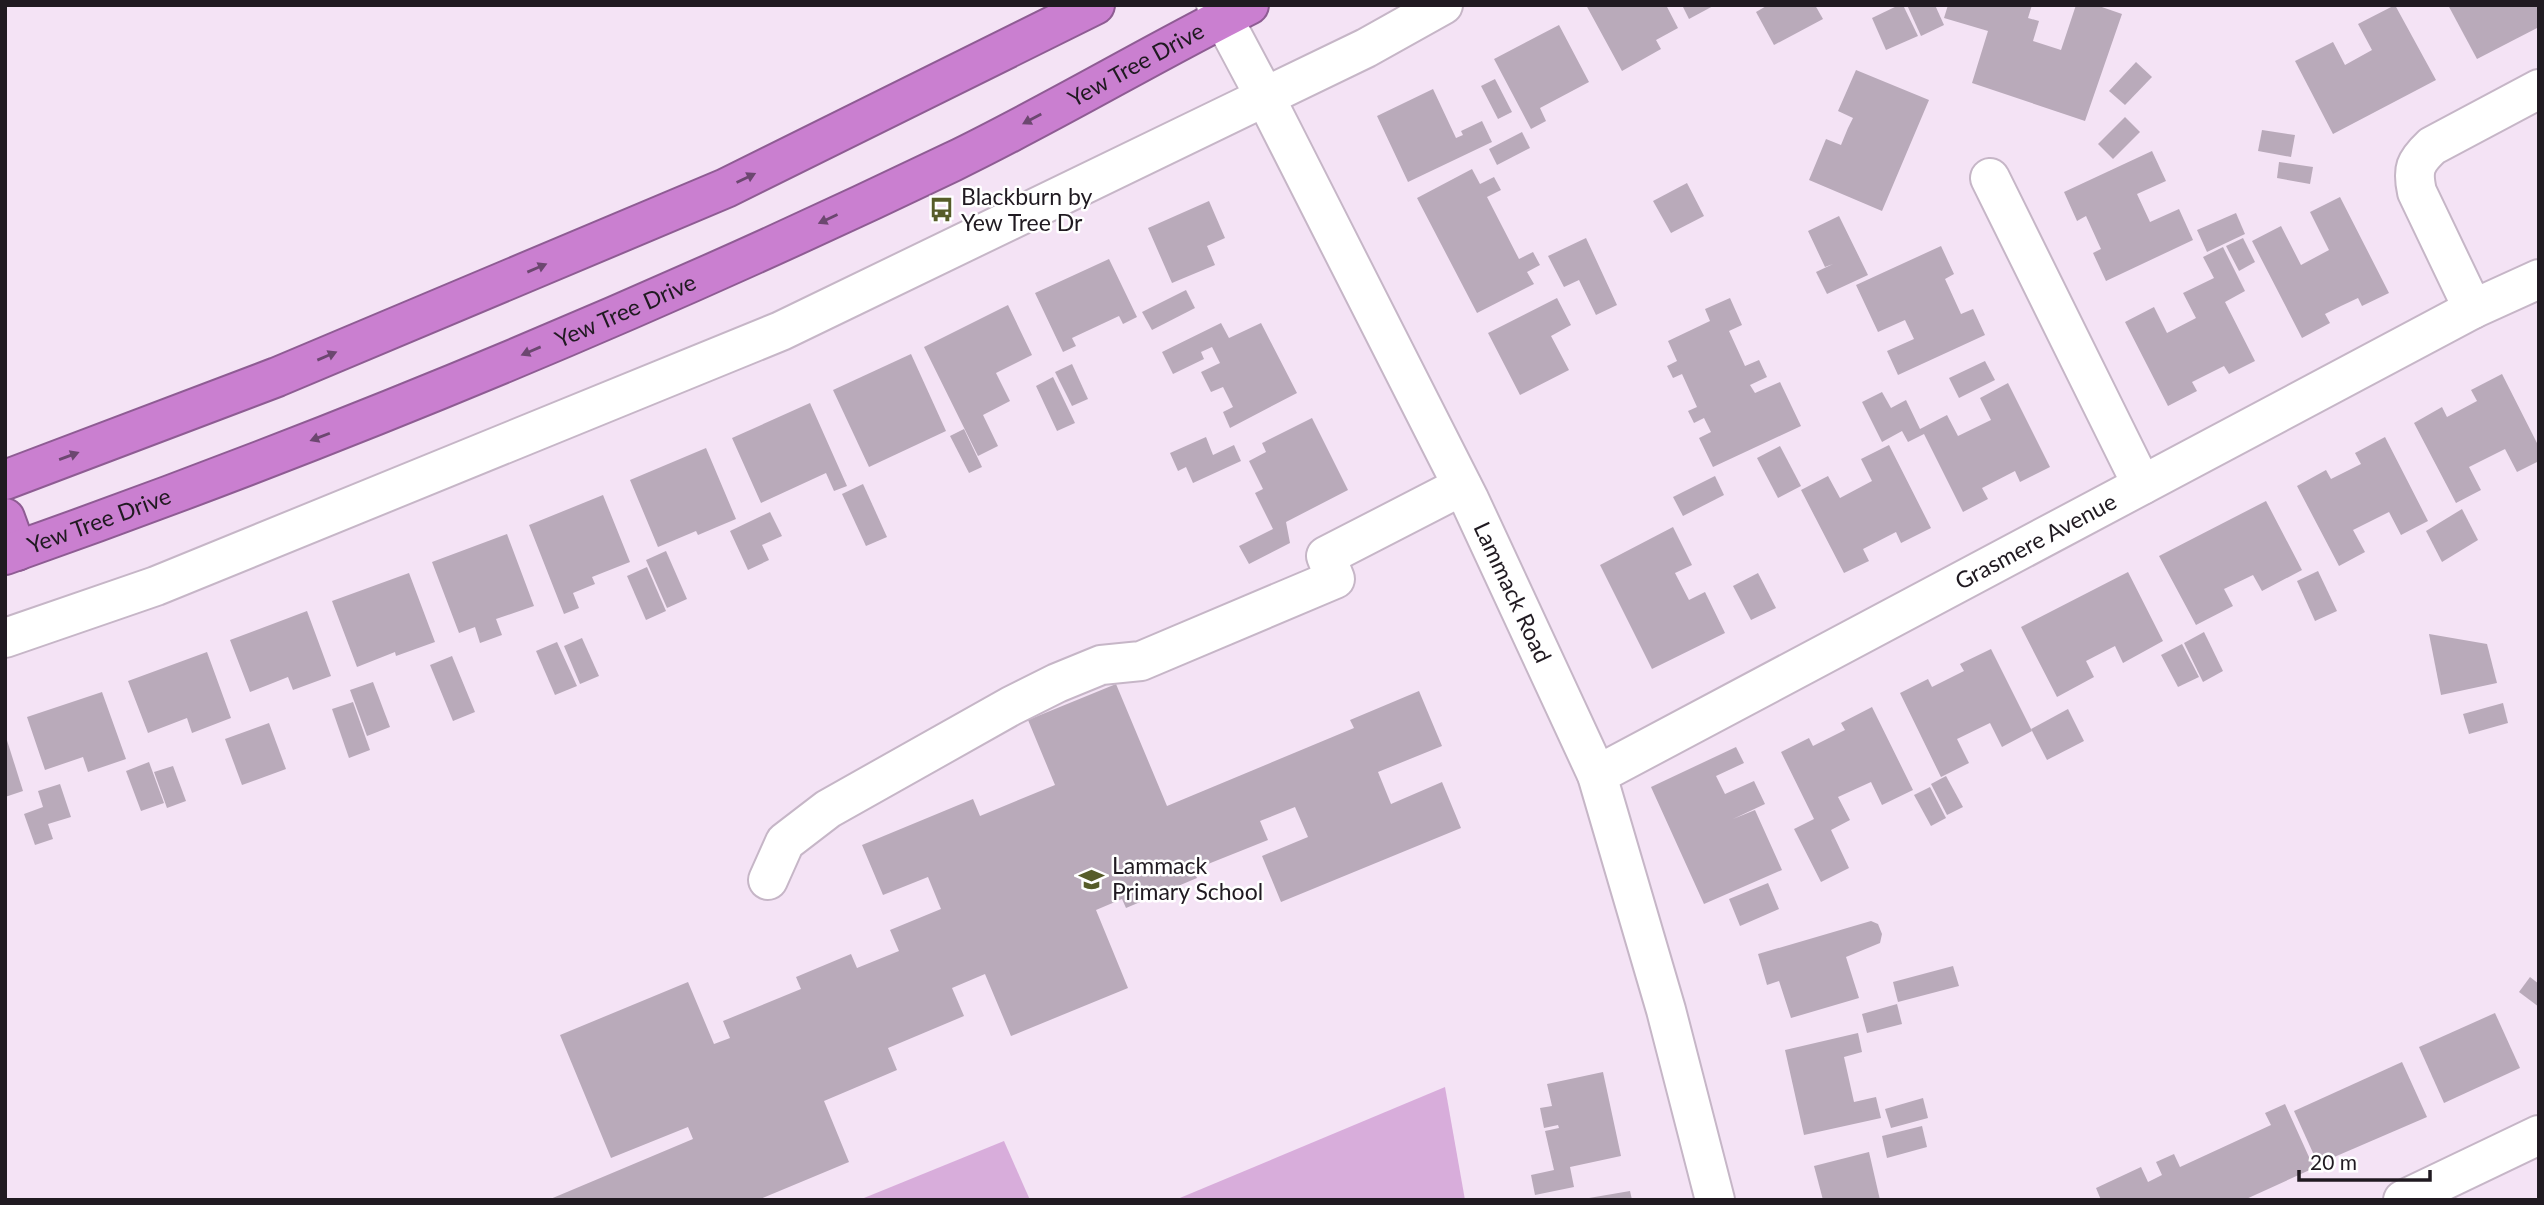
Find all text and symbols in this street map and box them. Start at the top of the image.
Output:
street label: Yew Tree Drive [1063,16,1208,112]
one-way arrow [1022,113,1042,125]
one-way arrow [736,173,756,184]
place label: Blackburn by Yew Tree Dr [961,182,1093,236]
bus stop icon: Blackburn by Yew Tree Dr [927,196,955,224]
one-way arrow [818,214,838,225]
one-way arrow [527,262,547,274]
street label: Yew Tree Drive [551,267,700,353]
one-way arrow [520,346,541,357]
one-way arrow [317,350,338,361]
one-way arrow [310,432,331,443]
one-way arrow [59,450,80,461]
street label: Yew Tree Drive [23,481,174,559]
street label: Grasmere Avenue [1950,486,2121,595]
street label: Lammack Road [1469,517,1558,667]
place label: Lammack Primary School [1112,851,1263,905]
school or university icon: Lammack Primary School [1078,865,1106,893]
scale bar [2299,1138,2430,1182]
text: 20 m [2310,1149,2357,1174]

